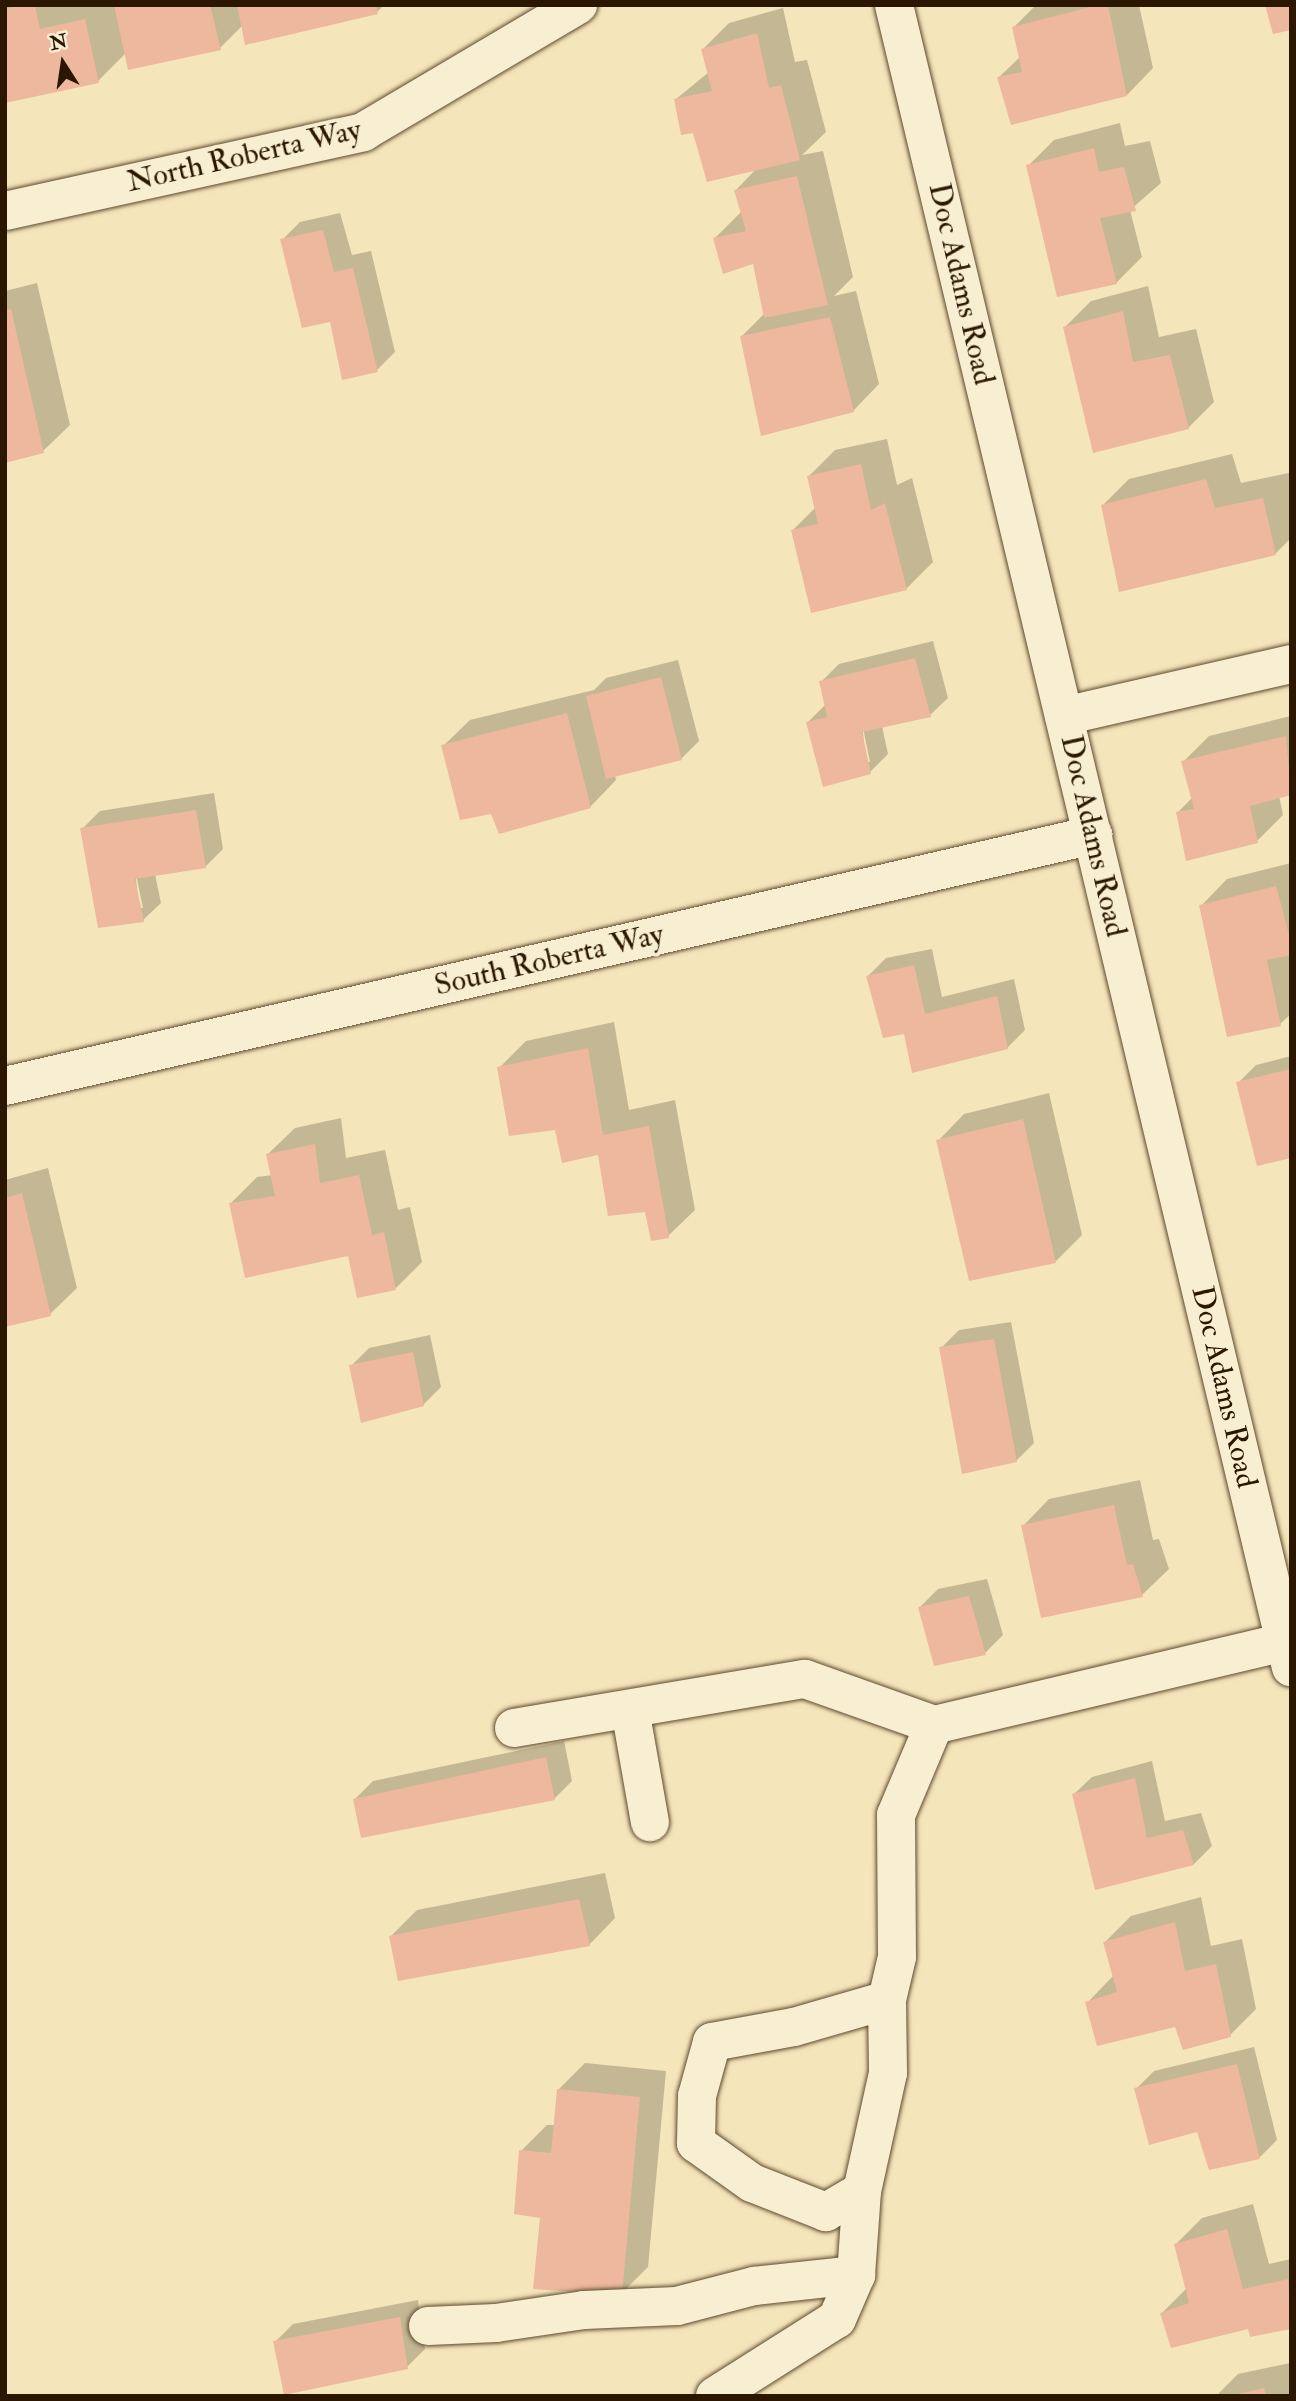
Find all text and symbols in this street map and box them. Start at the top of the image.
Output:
north arrow [28,28,98,98]
text: N [48,29,69,56]
street label: North Roberta Way [123,112,365,200]
street label: Doc Adams Road [920,180,1002,388]
street label: Doc Adams Road [1052,732,1134,940]
street label: South Roberta Way [431,916,667,1004]
street label: Doc Adams Road [1183,1283,1265,1491]

